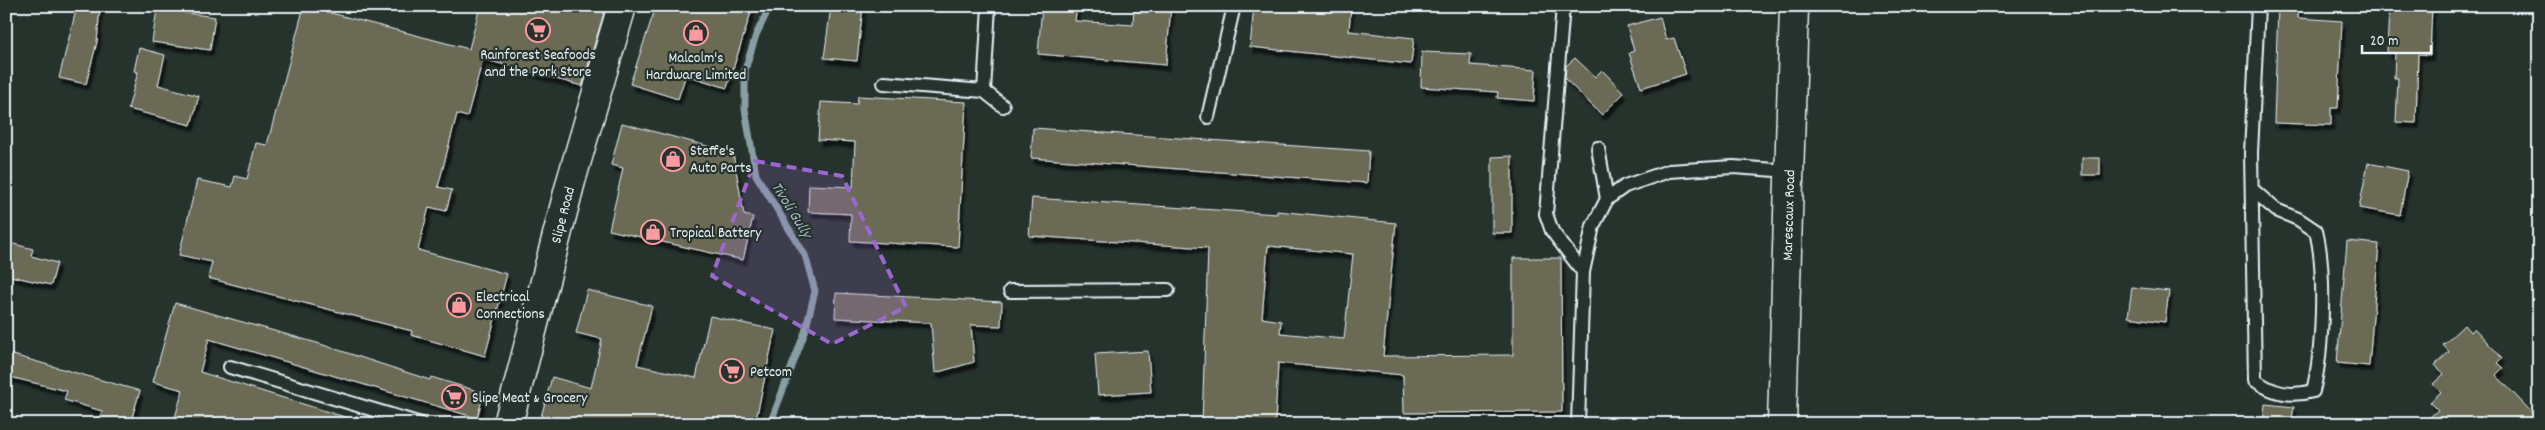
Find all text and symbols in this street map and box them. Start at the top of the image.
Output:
supermarket icon: Rainforest Seafoods and the Pork Store [525,17,551,43]
shop icon: Malcolm's Hardware Limited [683,20,709,46]
scale bar [2362,22,2431,54]
text: 20 m [2370,31,2398,53]
place label: Rainforest Seafoods and the Pork Store [480,45,596,84]
place label: Malcolm's Hardware Limited [646,48,746,87]
place label: Steffe's Auto Parts [690,141,752,180]
shop icon: Steffe's Auto Parts [660,146,686,172]
street label: Marescaux Road [1778,169,1802,261]
water label: Tivoli Gully [765,178,819,245]
street label: Slipe Road [546,185,582,246]
shop icon: Tropical Battery [640,219,666,245]
place label: Tropical Battery [670,223,762,245]
place label: Electrical Connections [476,287,545,326]
shop icon: Electrical Connections [446,292,472,318]
supermarket icon: Petcom [719,358,745,384]
place label: Petcom [750,362,792,384]
supermarket icon: Slipe Meat & Grocery [441,384,467,410]
place label: Slipe Meat & Grocery [472,388,588,410]

